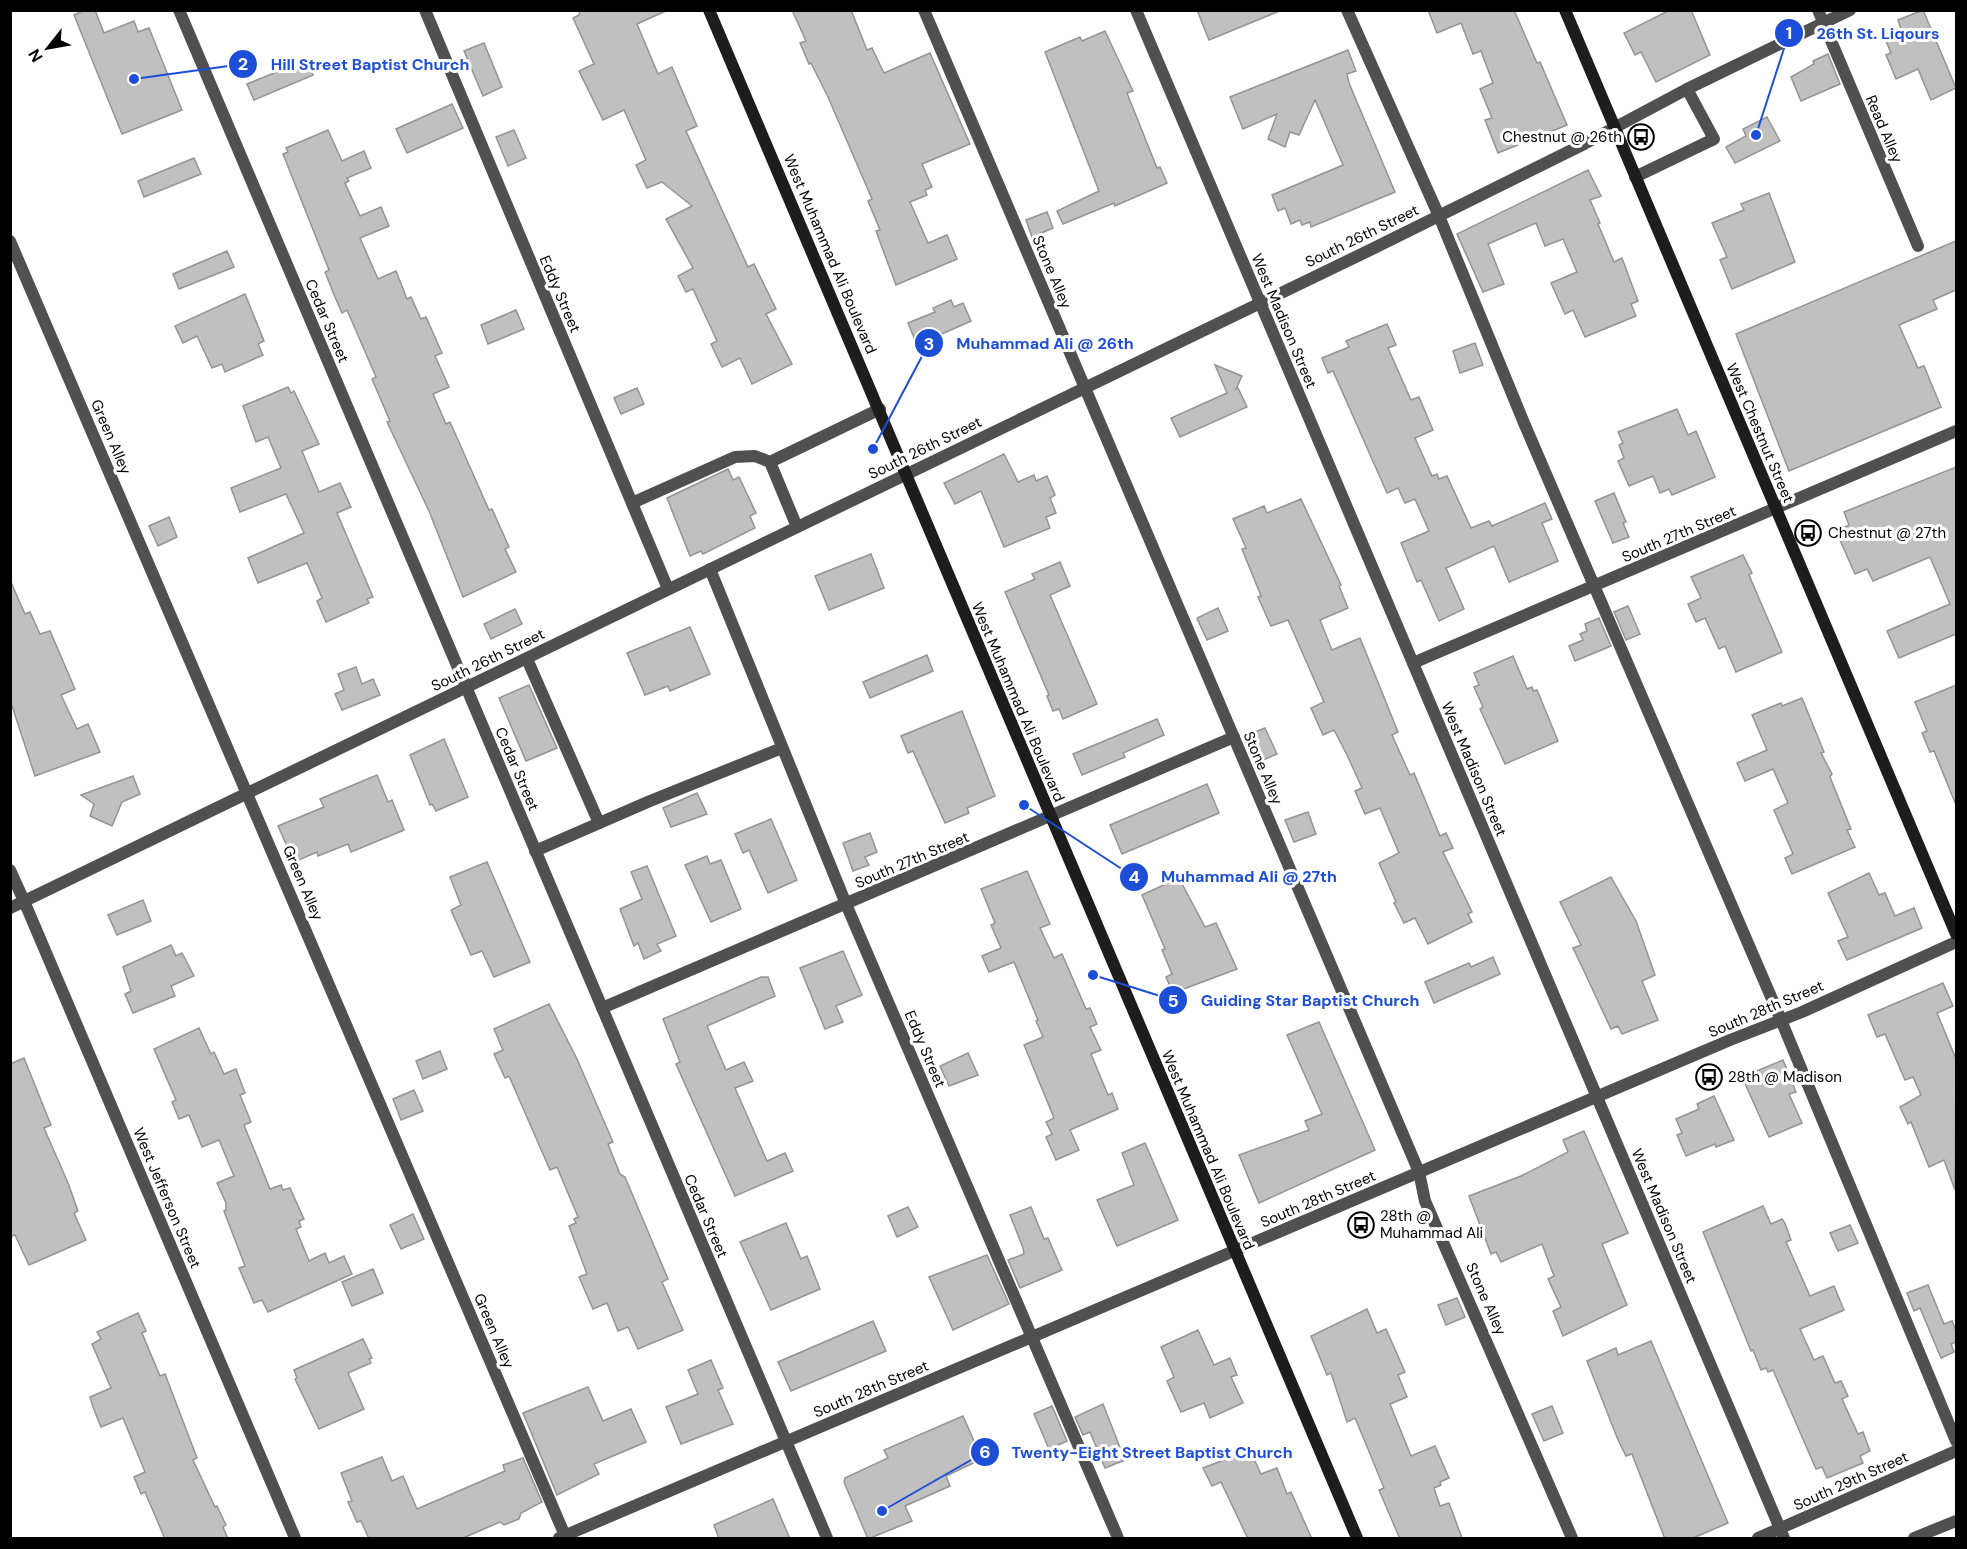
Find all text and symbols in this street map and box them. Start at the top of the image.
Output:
callout: 26th St. Liqours [1774,16,1951,50]
north arrow [18,18,78,78]
text: 1 [1786,21,1792,45]
text: 26th St. Liqours [1817,23,1939,44]
text: N [24,45,48,66]
callout: Hill Street Baptist Church [228,47,481,81]
text: 2 [238,52,248,76]
text: Hill Street Baptist Church [271,54,469,75]
street label: Read Alley [1861,92,1907,167]
bus stop icon: Chestnut @ 26th [1626,122,1656,152]
place label: Chestnut @ 26th [1502,127,1622,147]
street label: West Muhammad Ali Boulevard [779,151,881,357]
street label: South 26th Street [1302,200,1422,272]
street label: Stone Alley [1028,232,1077,312]
street label: West Madison Street [1247,251,1322,392]
street label: Eddy Street [535,252,585,336]
street label: Cedar Street [300,276,354,366]
callout: Muhammad Ali @ 26th [914,326,1146,360]
text: 3 [924,332,934,356]
text: Muhammad Ali @ 26th [956,333,1134,354]
street label: West Chestnut Street [1722,360,1799,506]
street label: Green Alley [86,397,136,478]
street label: South 26th Street [865,412,985,484]
street label: South 27th Street [1619,501,1739,567]
bus stop icon: Chestnut @ 27th [1793,518,1823,548]
place label: Chestnut @ 27th [1828,523,1946,543]
street label: West Muhammad Ali Boulevard [967,599,1069,805]
street label: South 26th Street [428,624,548,696]
street label: West Madison Street [1437,699,1512,840]
street label: Cedar Street [490,724,544,814]
street label: Stone Alley [1239,728,1288,808]
street label: South 27th Street [852,827,972,893]
street label: Green Alley [278,843,328,924]
callout: Muhammad Ali @ 27th [1119,860,1349,894]
text: 4 [1128,865,1140,889]
text: Muhammad Ali @ 27th [1161,866,1337,887]
street label: South 28th Street [1705,976,1827,1042]
callout: Guiding Star Baptist Church [1158,983,1431,1017]
text: 5 [1167,989,1179,1013]
text: Guiding Star Baptist Church [1201,990,1419,1011]
street label: Eddy Street [900,1007,950,1091]
street label: West Muhammad Ali Boulevard [1157,1047,1259,1253]
bus stop icon: 28th @ Madison [1694,1062,1724,1092]
place label: 28th @ Madison [1728,1067,1842,1087]
street label: West Jefferson Street [128,1125,206,1271]
street label: West Madison Street [1627,1146,1702,1287]
street label: South 28th Street [1257,1166,1379,1232]
street label: Cedar Street [679,1171,733,1261]
place label: 28th @ Muhammad Ali [1380,1206,1483,1243]
bus stop icon: 28th @ Muhammad Ali [1346,1210,1376,1240]
street label: Stone Alley [1461,1259,1511,1339]
street label: Green Alley [469,1291,519,1372]
street label: South 28th Street [810,1356,932,1422]
callout: Twenty-Eight Street Baptist Church [970,1435,1305,1469]
text: 6 [979,1440,991,1464]
text: Twenty-Eight Street Baptist Church [1011,1442,1293,1463]
street label: South 29th Street [1790,1447,1912,1515]

